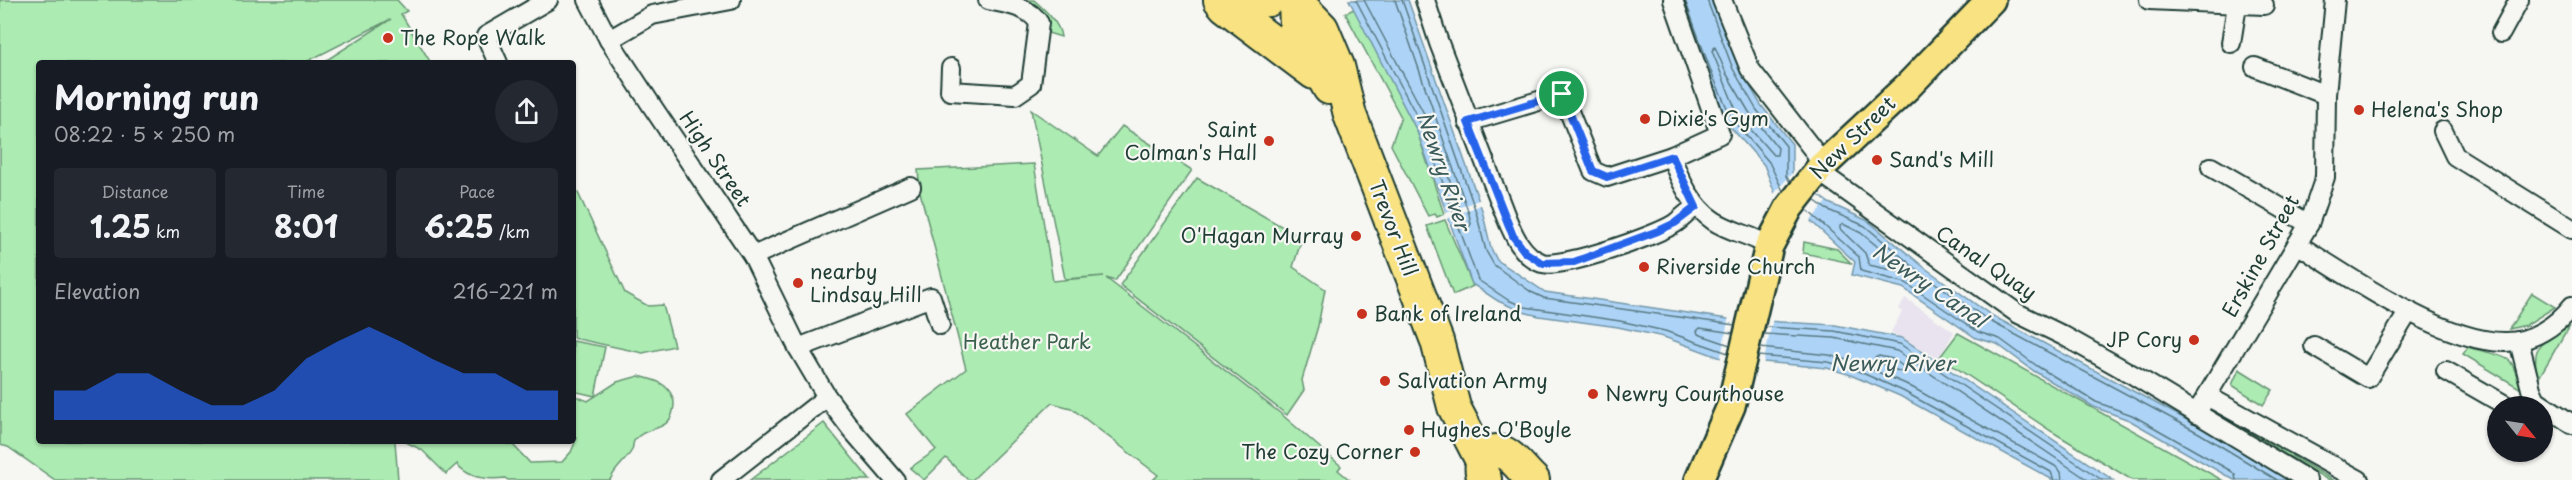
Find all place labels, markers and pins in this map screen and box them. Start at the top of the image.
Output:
place label: The Rope Walk [400,22,546,52]
marker: The Rope Walk [381,31,395,45]
pin [1536,68,1587,119]
place label: Helena's Shop [2371,94,2503,124]
place label: Dixie's Gym [1657,103,1769,133]
marker: Helena's Shop [2352,103,2366,117]
marker: Dixie's Gym [1638,112,1652,126]
place label: Saint Colman's Hall [1124,114,1257,167]
marker: Saint Colman's Hall [1262,134,1276,148]
place label: Sand's Mill [1889,144,1994,174]
marker: Sand's Mill [1870,153,1884,167]
place label: O'Hagan Murray [1181,220,1344,250]
marker: O'Hagan Murray [1349,229,1363,243]
place label: Riverside Church [1656,251,1816,281]
place label: nearby Lindsay Hill [810,256,922,309]
marker: Riverside Church [1637,260,1651,274]
marker: nearby Lindsay Hill [791,276,805,290]
place label: Bank of Ireland [1374,298,1522,328]
marker: Bank of Ireland [1355,307,1369,321]
place label: JP Cory [2106,324,2182,354]
marker: JP Cory [2187,333,2201,347]
place label: Salvation Army [1397,365,1548,395]
marker: Salvation Army [1378,374,1392,388]
place label: Newry Courthouse [1605,378,1784,408]
marker: Newry Courthouse [1586,387,1600,401]
place label: Hughes O'Boyle [1421,414,1572,444]
marker: Hughes O'Boyle [1402,423,1416,437]
place label: The Cozy Corner [1241,436,1404,466]
marker: The Cozy Corner [1408,445,1422,459]

